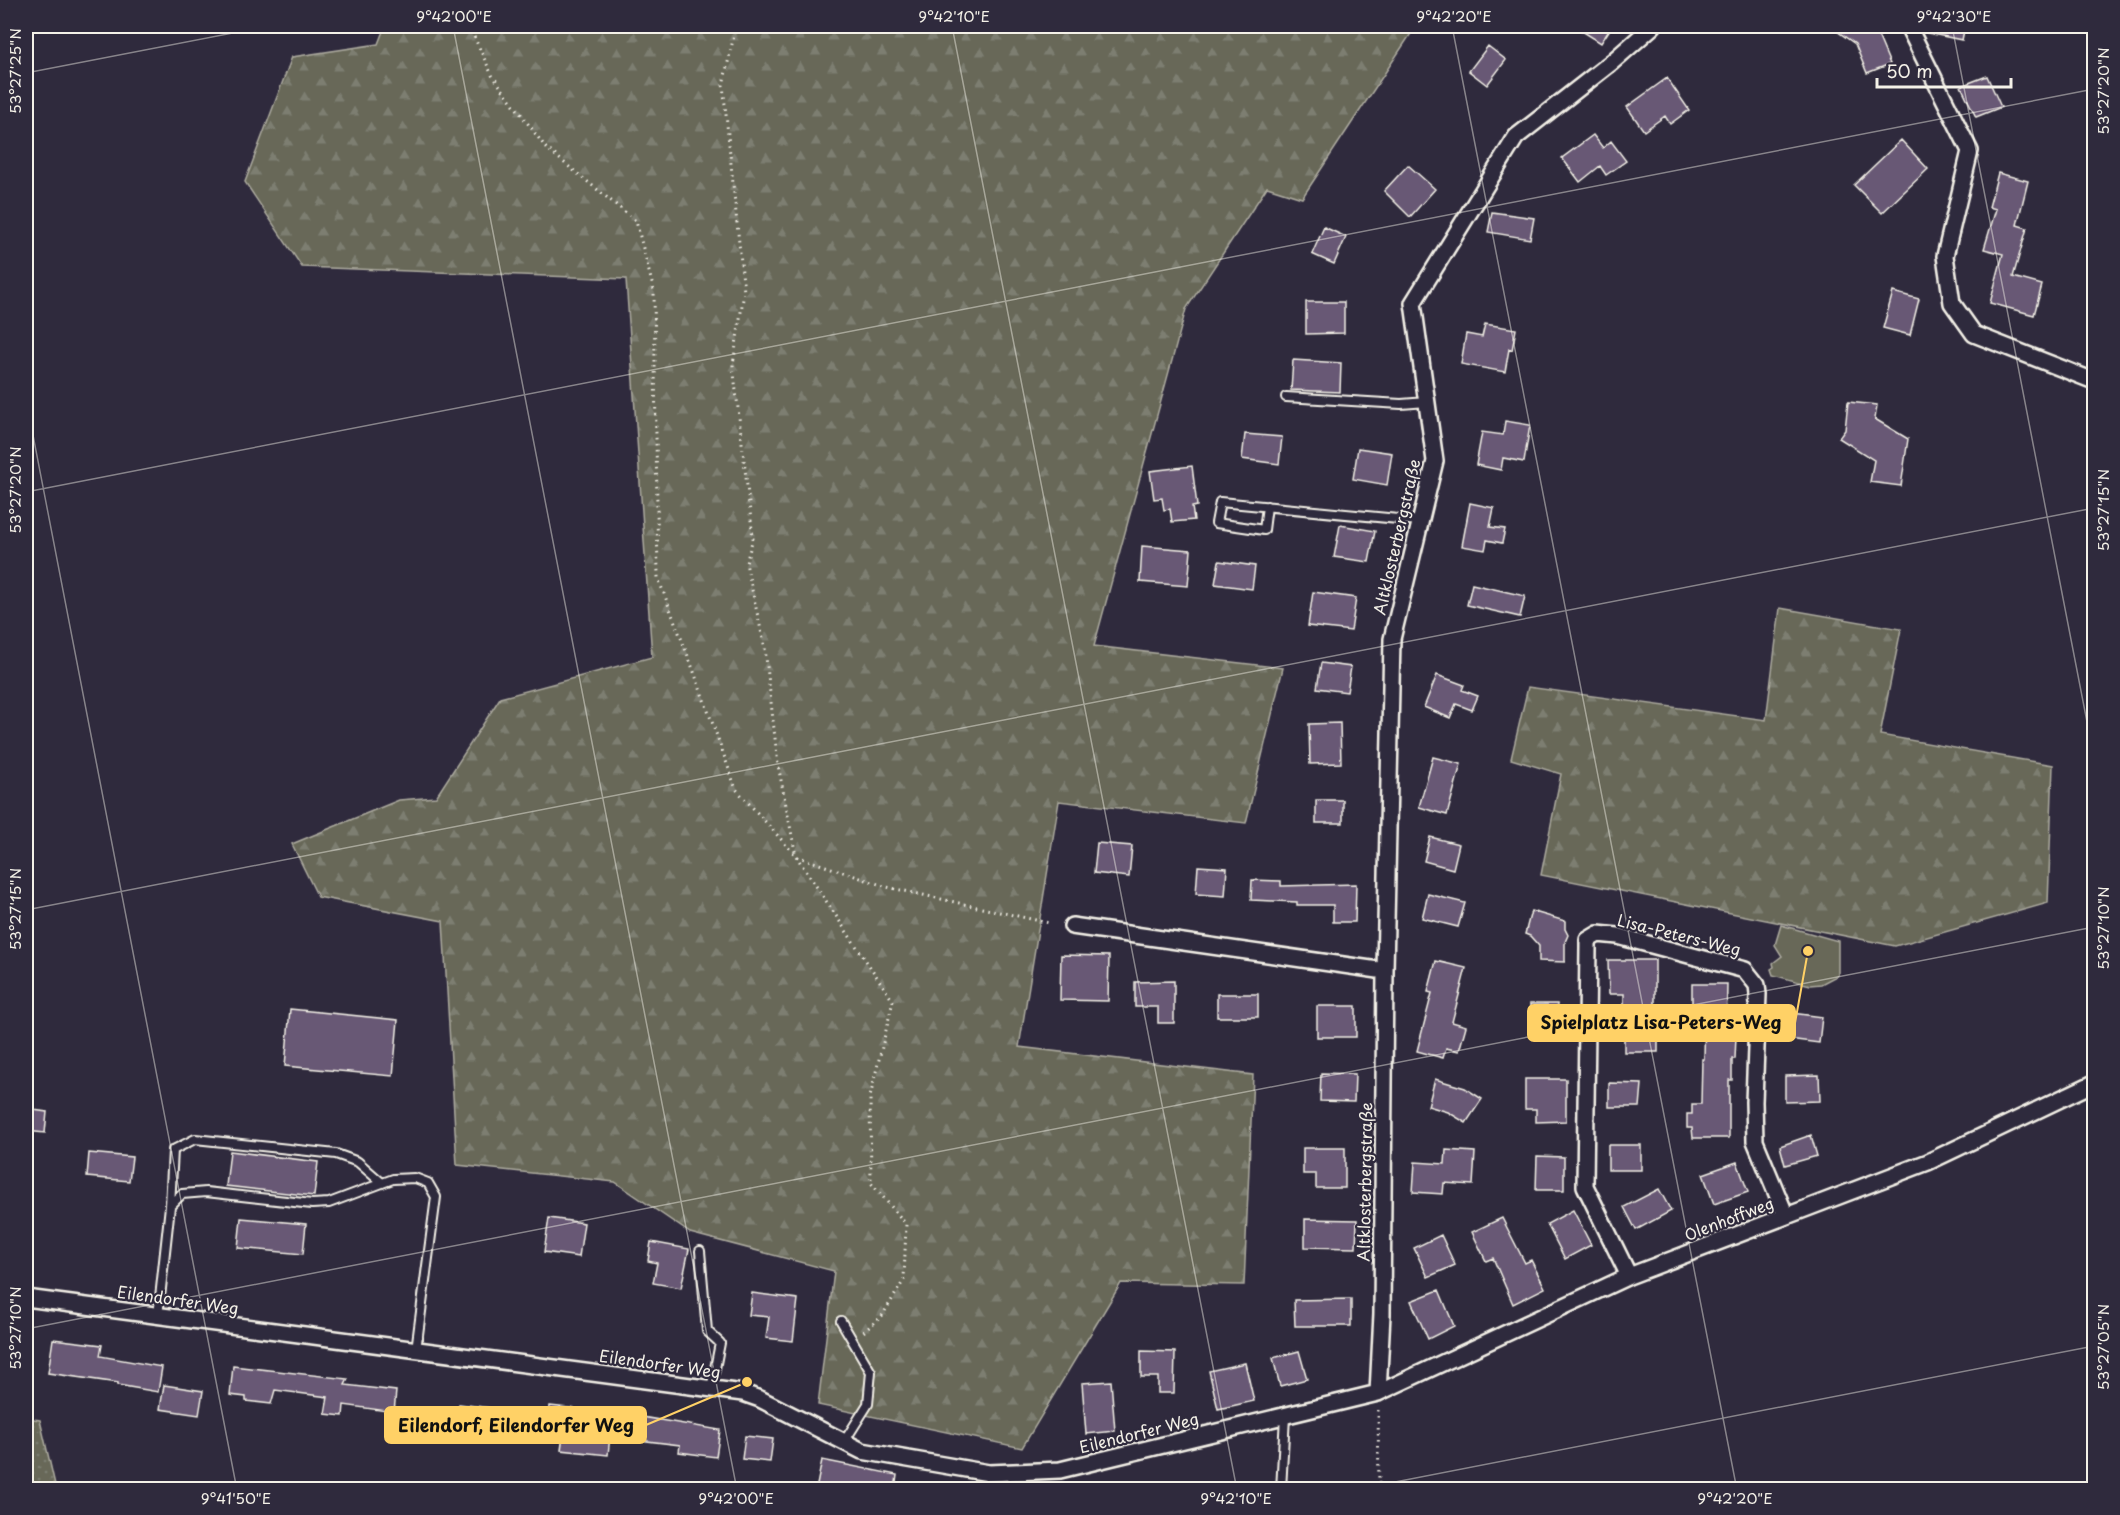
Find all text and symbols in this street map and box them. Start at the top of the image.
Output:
text: 9°42'00"E [416,4,492,27]
text: 9°42'10"E [918,4,990,27]
text: 9°42'20"E [1416,4,1492,27]
text: 9°42'30"E [1917,4,1991,27]
text: 53°27'25"N [3,28,26,114]
text: 53°27'20"N [2091,47,2114,135]
scale bar [1877,51,2010,89]
text: 50 m [1886,57,1933,84]
text: 53°27'20"N [3,446,26,534]
street label: Altklosterbergstraße [1366,457,1426,617]
text: 53°27'15"N [2091,469,2114,551]
text: 53°27'15"N [3,868,26,950]
text: 53°27'10"N [2091,886,2114,970]
street label: Lisa-Peters-Weg [1615,907,1743,961]
callout: Spielplatz Lisa-Peters-Weg [1528,1005,1795,1041]
text: Spielplatz Lisa-Peters-Weg [1540,1008,1782,1035]
street label: Altklosterbergstraße [1351,1102,1377,1262]
street label: Olenhoffweg [1680,1190,1777,1246]
street label: Eilendorfer Weg [116,1279,240,1319]
text: 53°27'10"N [3,1286,26,1370]
text: 53°27'05"N [2091,1304,2114,1390]
street label: Eilendorfer Weg [598,1343,722,1383]
street label: Eilendorfer Weg [1077,1406,1201,1458]
callout: Eilendorf, Eilendorfer Weg [385,1407,646,1443]
text: Eilendorf, Eilendorfer Weg [398,1411,634,1438]
text: 9°41'50"E [201,1486,271,1509]
text: 9°42'00"E [698,1486,774,1509]
text: 9°42'10"E [1200,1486,1272,1509]
text: 9°42'20"E [1697,1486,1773,1509]

